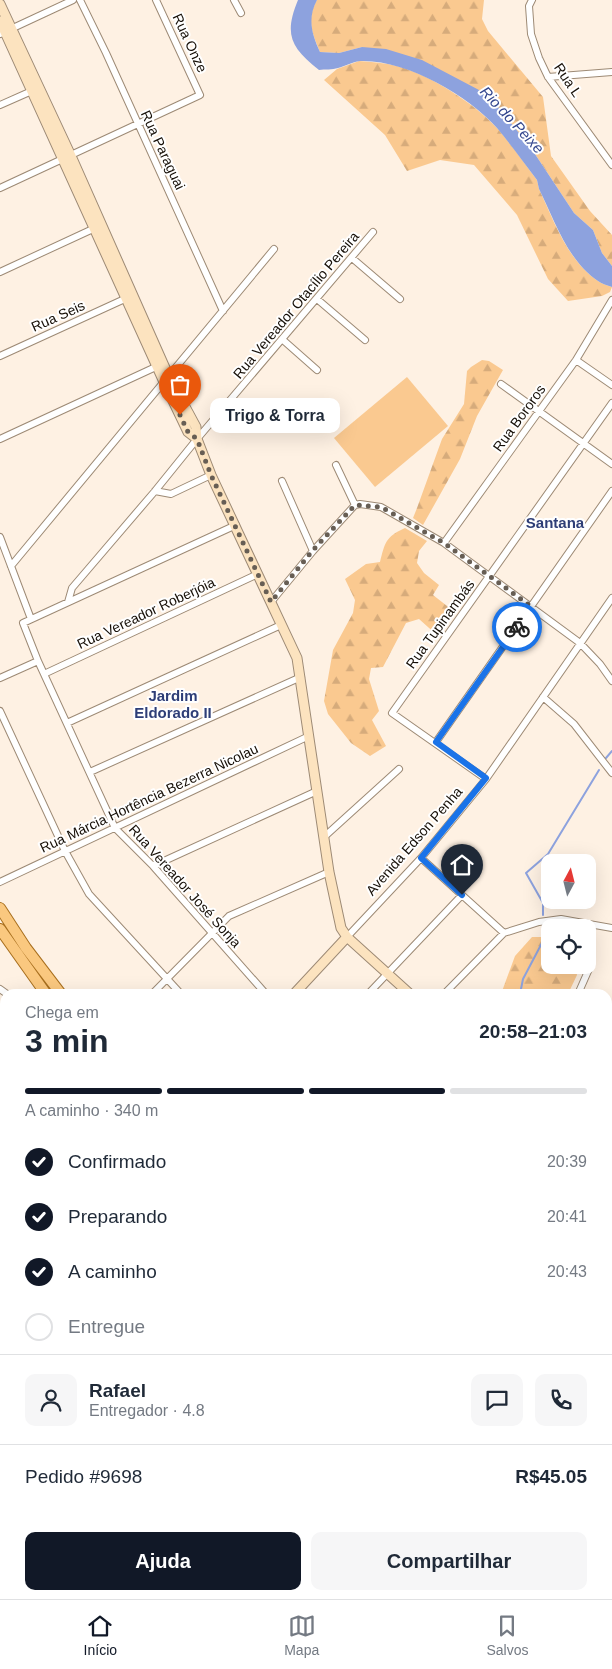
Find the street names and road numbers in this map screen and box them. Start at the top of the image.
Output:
street label: Rua Onze [169,11,211,75]
street label: Rua L [551,60,585,100]
street label: Rua Paraguai [138,108,188,192]
street label: Rua Vereador Otacílio Pereira [230,228,362,382]
street label: Rua Seis [29,297,87,335]
street label: Rua Bororos [489,382,549,454]
street label: Rua Vereador Roberjóia [75,574,218,652]
street label: Rua Tupinambás [402,576,478,672]
street label: Rua Márcia Hortência Bezerra Nicolau [37,740,261,856]
street label: Avenida Edson Penha [363,783,466,898]
street label: Rua Vereador José Sonja [126,821,244,951]

